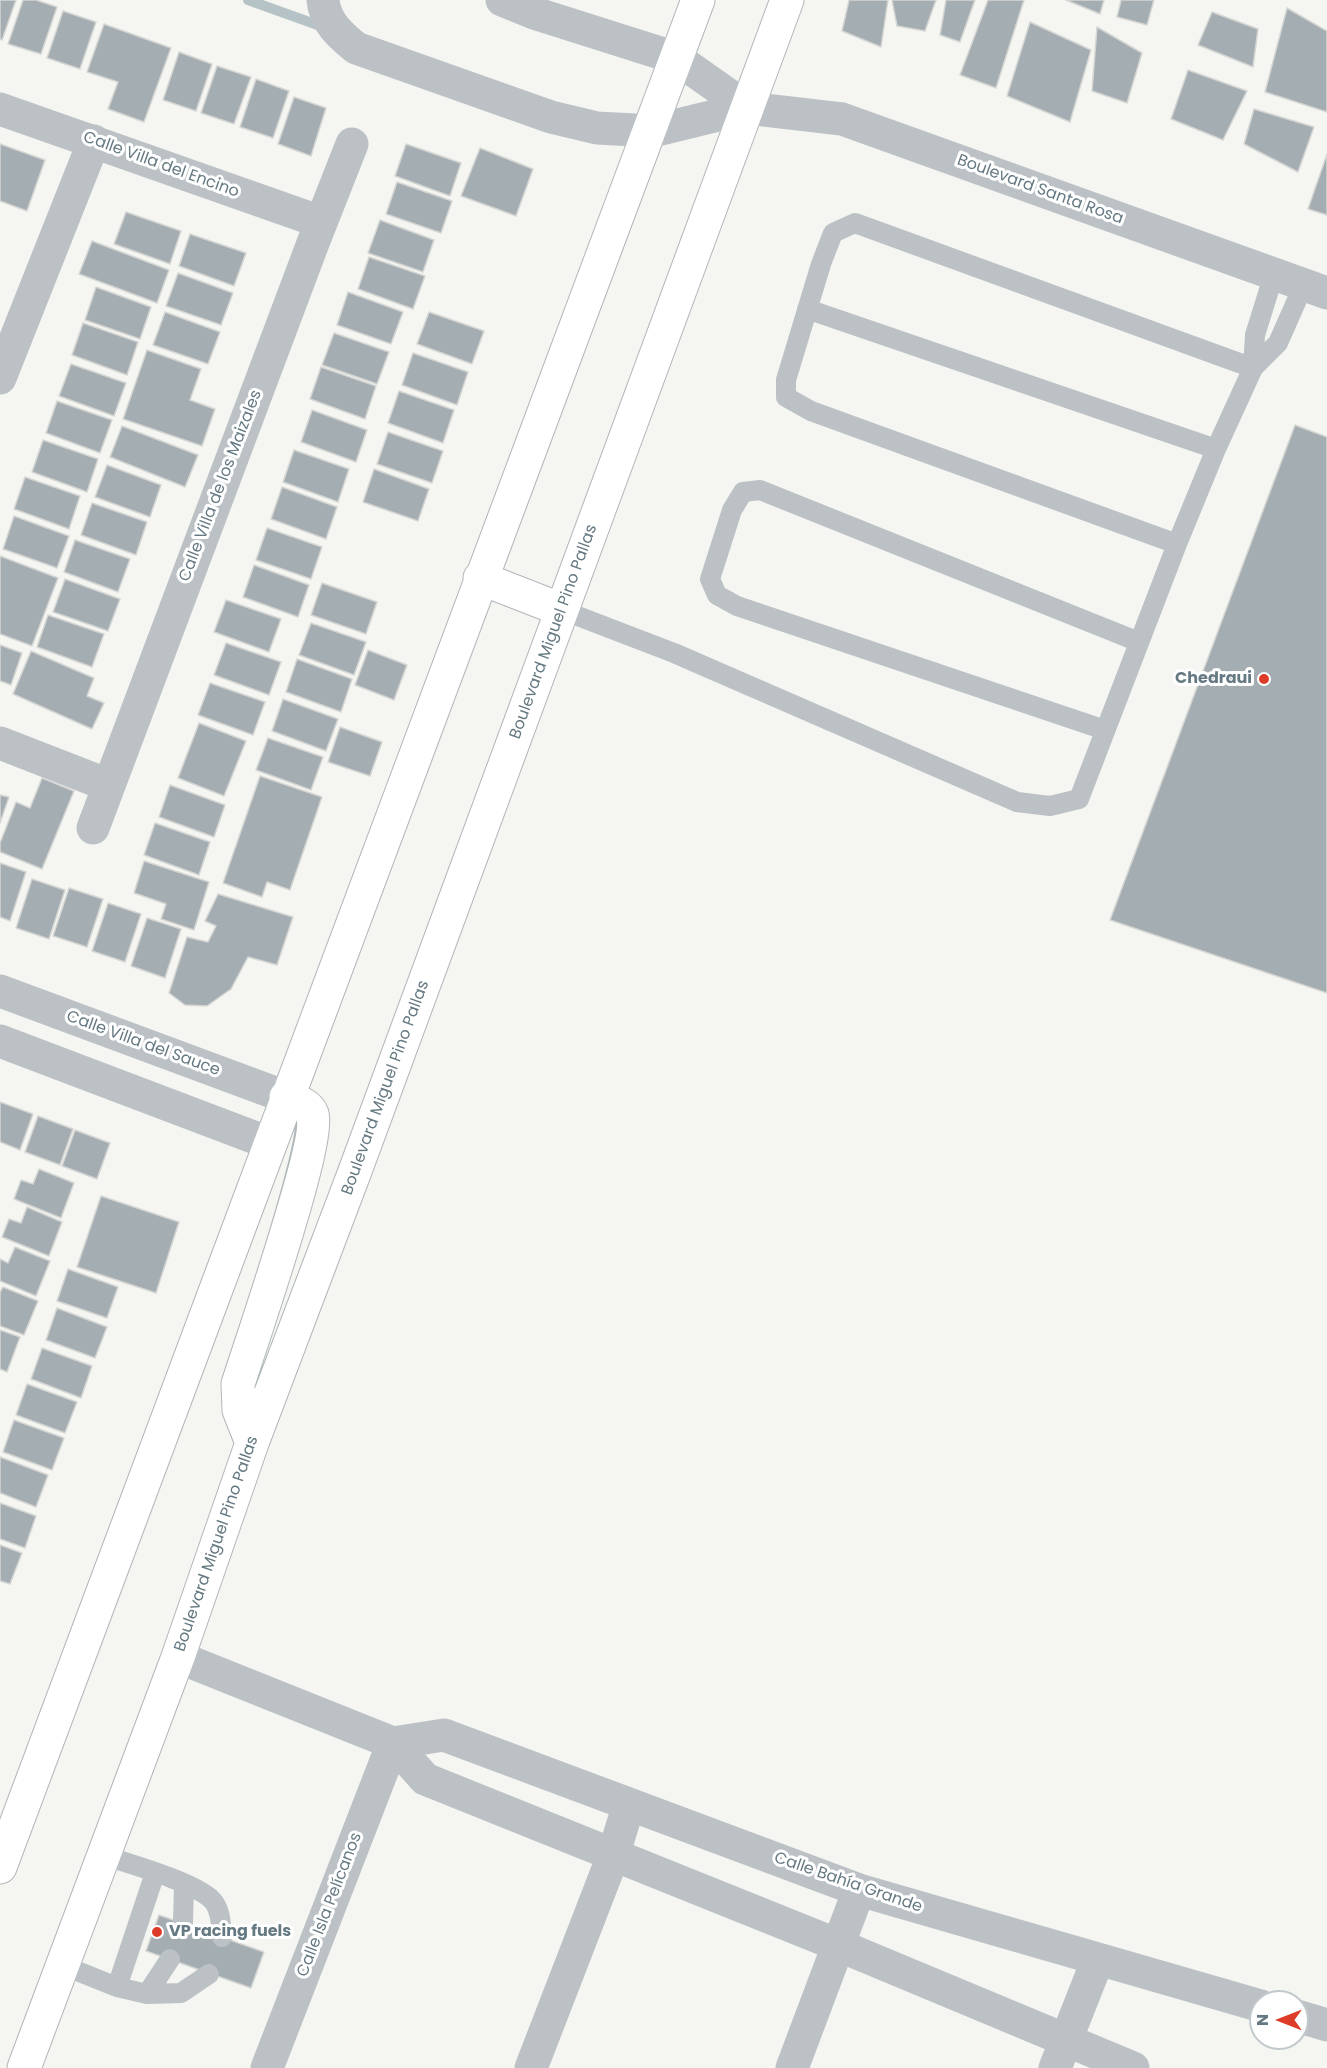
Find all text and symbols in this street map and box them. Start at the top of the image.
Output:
street label: Calle Villa del Encino [80,128,242,202]
street label: Boulevard Santa Rosa [954,151,1126,229]
street label: Calle Villa de los Maizales [176,388,266,584]
street label: Boulevard Miguel Pino Pallas [506,522,602,742]
place label: Chedraui [1175,669,1252,689]
marker: Chedraui [1257,672,1271,686]
street label: Boulevard Miguel Pino Pallas [338,978,434,1198]
street label: Calle Villa del Sauce [64,1007,222,1081]
street label: Boulevard Miguel Pino Pallas [171,1434,263,1654]
street label: Calle Isla Pelícanos [294,1830,366,1980]
street label: Calle Bahía Grande [771,1849,925,1917]
place label: VP racing fuels [169,1922,291,1942]
marker: VP racing fuels [150,1925,164,1939]
north arrow [1249,1990,1309,2050]
text: N [1251,2014,1274,2026]

